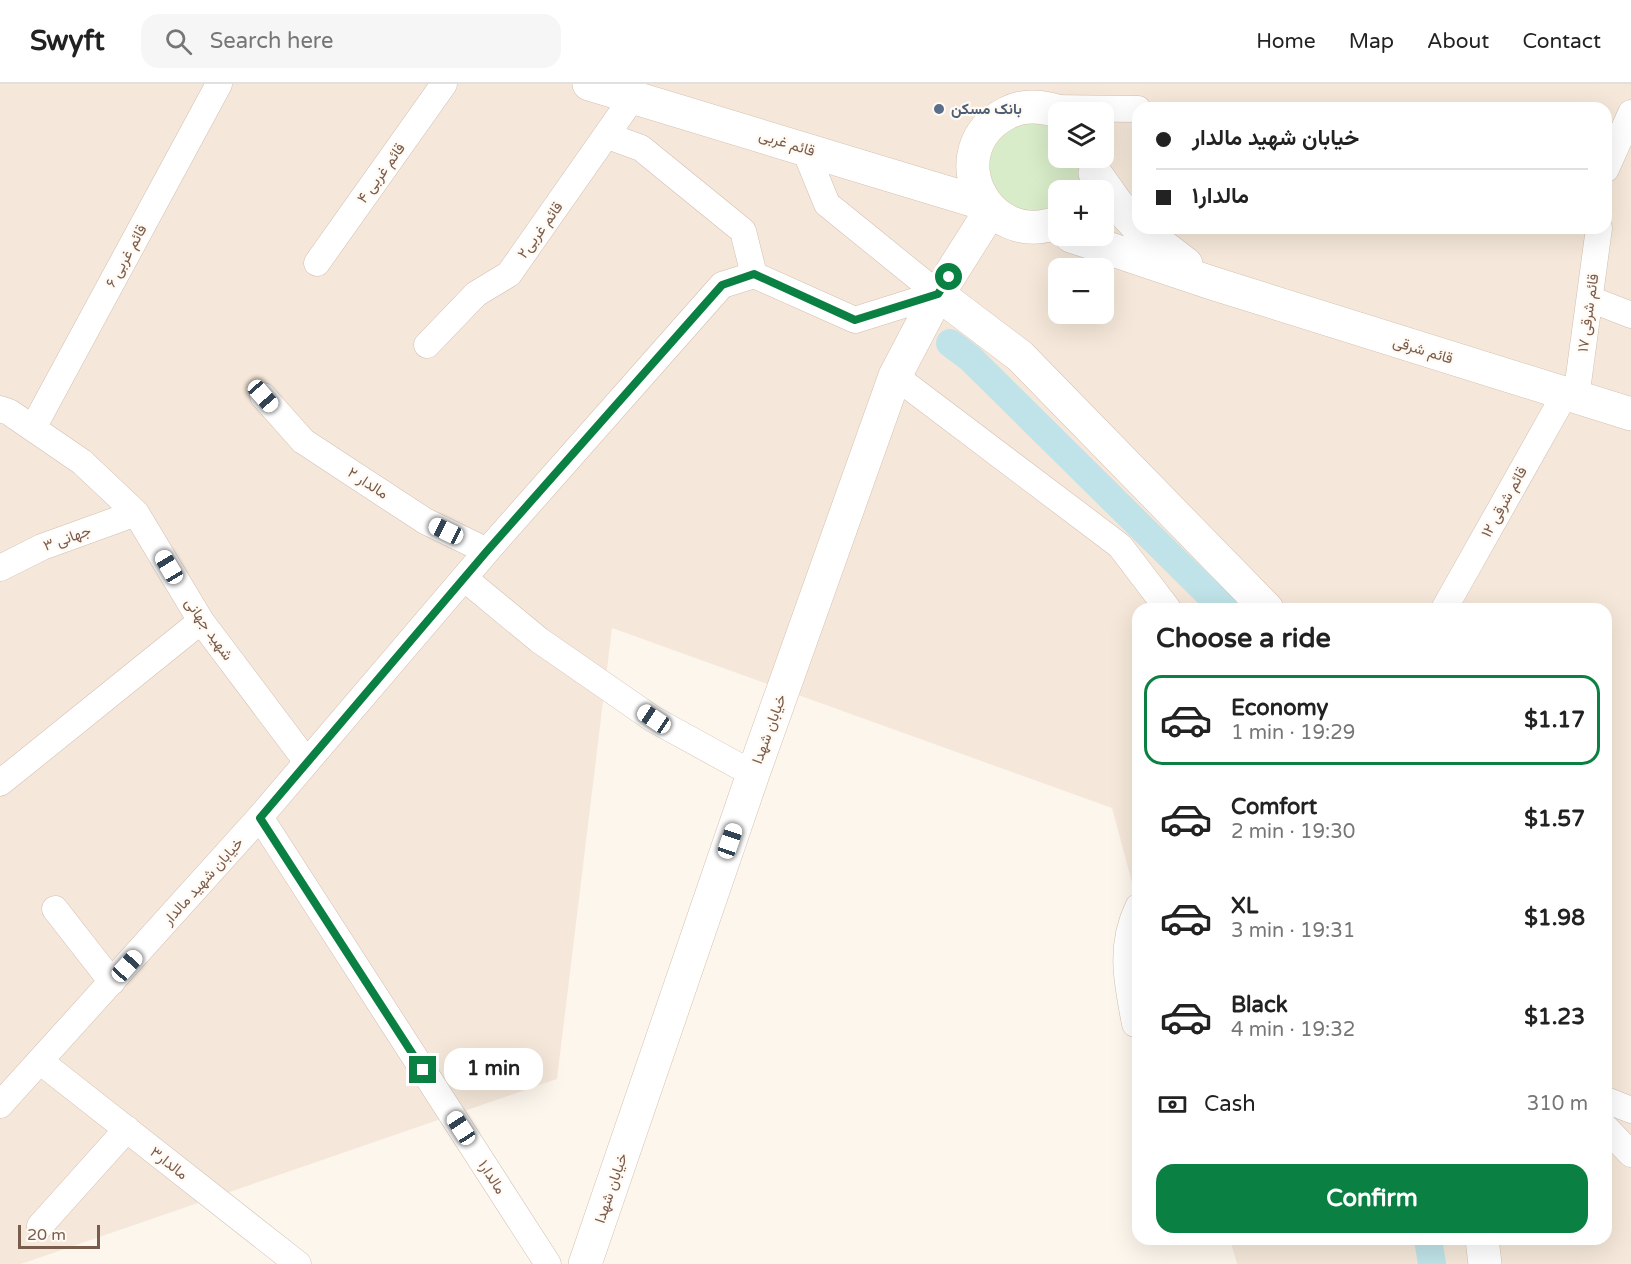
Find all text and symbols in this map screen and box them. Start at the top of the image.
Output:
search box [141,14,561,68]
text: Swyft [30,24,105,58]
icon: search [162,25,195,58]
text: Search here [210,28,333,54]
text: Home [1256,29,1316,54]
text: Map [1349,29,1394,54]
text: About [1427,29,1489,54]
text: Contact [1522,29,1601,54]
place label: بانک مسکن [951,100,1022,118]
marker: بانک مسکن [932,102,946,116]
map controls [1048,102,1114,324]
button: layers [1048,102,1114,168]
text: خیابان شهید مالدار [1192,125,1359,151]
street label: قائم غربی [757,126,817,161]
street label: قائم غربی ۴ [353,139,410,207]
button: + [1048,180,1114,246]
text: مالدار۱ [1192,183,1249,209]
street label: ۲قائم غربی [513,198,567,262]
street label: قائم غربی ۶ [101,221,151,291]
button: − [1048,258,1114,324]
route start [935,263,962,290]
street label: قائم شرقی ۱۷ [1574,272,1603,354]
street label: قائم شرقی [1390,332,1455,369]
car [244,377,282,415]
street label: مالدار ۲ [344,463,392,503]
street label: قائم شرقی ۱۲ [1477,463,1532,541]
car [426,515,466,547]
street label: جهانی ۳ [41,521,94,556]
car [152,547,186,587]
street label: شهید جهانی [180,594,237,664]
text: Choose a ride [1156,622,1331,655]
street label: خیابان شهدا [748,692,790,766]
icon: car [1159,693,1213,747]
text: Economy [1231,695,1328,721]
car [634,701,674,737]
text: $1.17 [1524,707,1585,733]
text: 1 min · 19:29 [1231,721,1355,745]
icon: car [1159,792,1213,846]
text: Comfort [1231,794,1317,820]
text: $1.57 [1524,806,1585,832]
text: 2 min · 19:30 [1231,820,1355,844]
car [716,821,744,861]
street label: خیابان شهید مالدار [158,834,247,929]
icon: car [1159,891,1213,945]
text: XL [1231,893,1258,919]
text: $1.98 [1524,905,1585,931]
text: 3 min · 19:31 [1231,919,1355,943]
car [108,947,146,985]
icon: car [1159,990,1213,1044]
text: Black [1231,992,1288,1018]
text: $1.23 [1524,1004,1585,1030]
text: 4 min · 19:32 [1231,1018,1355,1042]
callout: 1 min [444,1049,543,1091]
route end [409,1056,436,1083]
text: 1 min [467,1057,520,1081]
icon: cash [1156,1088,1189,1121]
text: Cash [1204,1091,1256,1117]
text: 310 m [1527,1092,1588,1116]
car [444,1108,478,1148]
street label: مالدار۳ [147,1143,191,1183]
street label: خیابان شهدا [591,1151,631,1225]
street label: مالدار۱ [474,1157,510,1197]
button: Confirm [1156,1164,1588,1233]
scale bar [18,1222,100,1250]
text: 20 m [27,1225,66,1245]

